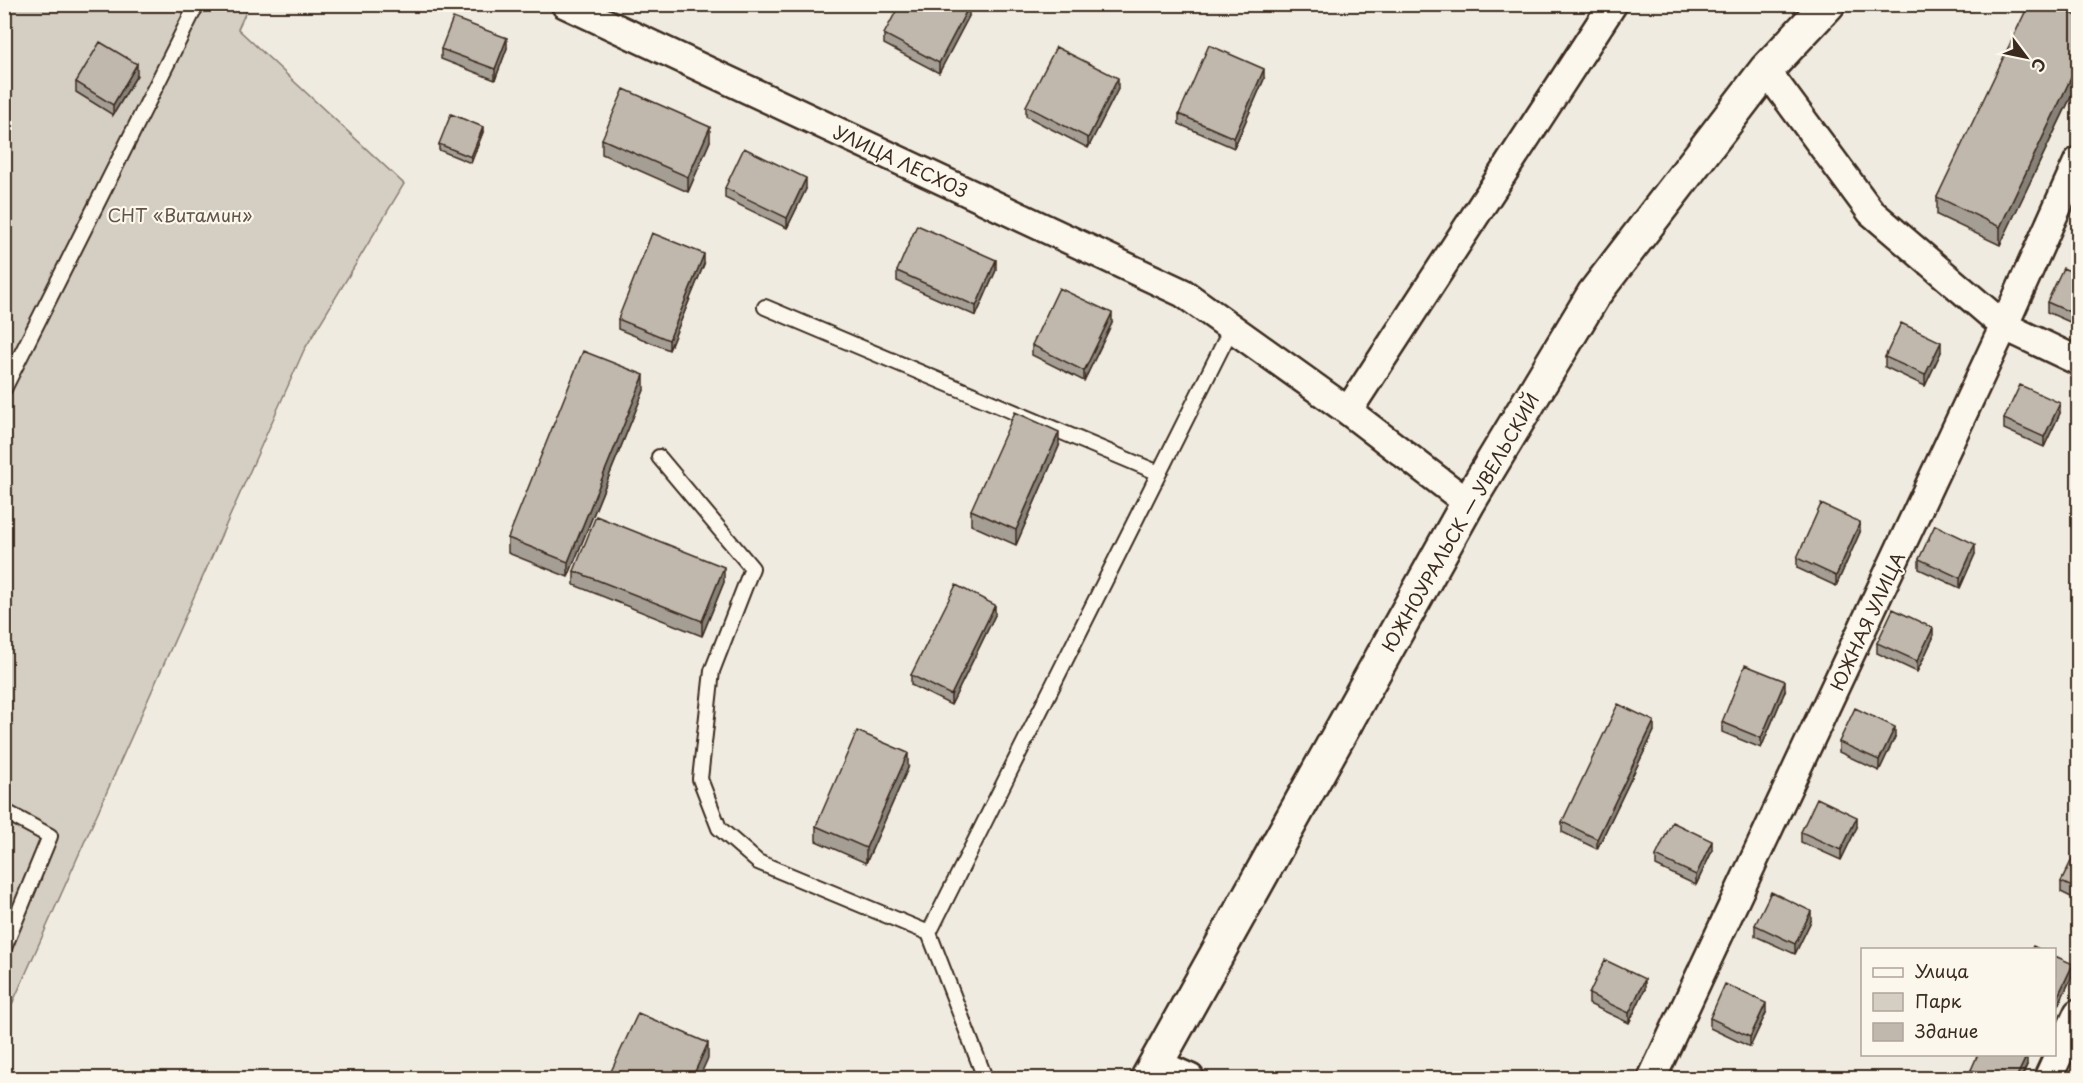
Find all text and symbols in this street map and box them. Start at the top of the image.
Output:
north arrow [1996,27,2056,87]
text: С [2026,54,2053,77]
street label: УЛИЦА ЛЕСХОЗ [830,118,972,204]
park label: СНТ «Витамин» [108,201,252,228]
street label: ЮЖНОУРАЛЬСК — УВЕЛЬСКИЙ [1375,388,1545,656]
street label: ЮЖНАЯ УЛИЦА [1823,547,1911,695]
legend [1861,948,2056,1056]
text: Улица [1915,957,1969,984]
text: Парк [1915,987,1962,1014]
text: Здание [1915,1017,1978,1044]

